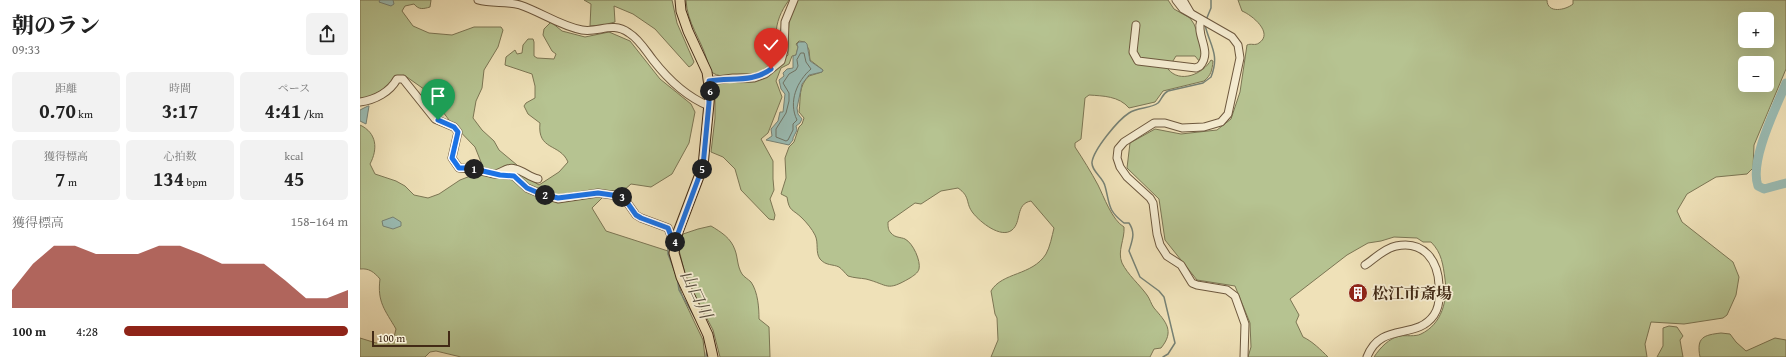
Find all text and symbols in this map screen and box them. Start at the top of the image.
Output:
text: 朝のラン [12,9,100,41]
map controls [1738,12,1774,92]
button: + [1738,12,1774,48]
button: share [306,13,348,55]
pin [754,28,788,69]
icon: check [760,34,782,56]
text: 09:33 [12,40,40,59]
button: − [1738,56,1774,92]
pin [421,79,455,120]
text: 距離 [55,80,77,96]
text: 時間 [169,80,191,96]
text: ペース [278,80,310,96]
pin: 6 [700,81,720,101]
text: 6 [707,83,713,99]
icon: arrive [427,85,449,107]
text: 0.70 [39,96,76,125]
text: 3:17 [162,96,198,125]
text: 4:41 [265,96,301,125]
text: km [76,106,93,122]
text: /km [301,106,323,122]
text: 獲得標高 [44,148,88,164]
text: 心拍数 [164,148,197,164]
text: kcal [285,148,303,164]
pin: 1 [464,159,484,179]
pin: 5 [692,159,712,179]
text: 1 [471,161,477,177]
text: 5 [699,161,705,177]
text: 7 [55,164,65,193]
text: 134 [153,164,184,193]
text: 45 [284,164,304,193]
text: m [65,174,77,190]
text: bpm [184,174,207,190]
pin: 2 [535,185,555,205]
text: 2 [542,187,548,203]
pin: 3 [612,187,632,207]
text: 3 [619,189,625,205]
text: 158–164 m [291,212,348,231]
text: 獲得標高 [12,213,64,232]
pin: 4 [665,232,685,252]
text: 4 [672,234,678,250]
water label: 山口川 [675,266,720,324]
place label: 松江市斎場 [1372,281,1452,305]
building icon: 松江市斎場 [1347,282,1369,304]
text: 100 m [12,322,46,341]
text: 4:28 [76,322,98,341]
scale bar [372,329,450,348]
text: 100 m [378,330,405,346]

